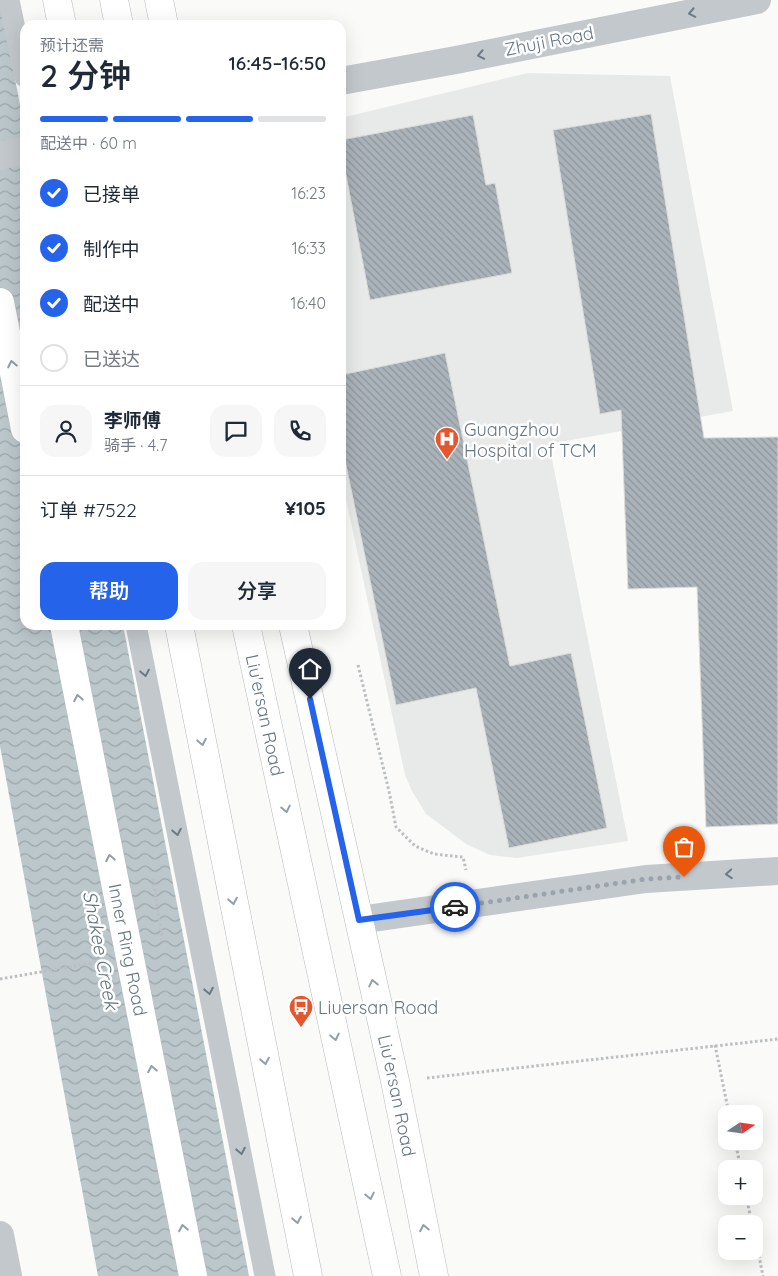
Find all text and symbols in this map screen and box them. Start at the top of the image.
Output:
one-way arrow [687,7,696,18]
street label: Zhuji Road [502,21,596,61]
text: 预计还需 [40,35,104,55]
one-way arrow [477,49,485,60]
text: 16:45–16:50 [228,51,326,75]
text: 2 分钟 [40,55,131,95]
text: 配送中 · 60 m [40,133,137,153]
icon: check [40,179,68,207]
text: 已接单 [83,182,140,206]
text: 16:23 [291,183,326,203]
icon: check [40,234,68,262]
text: 制作中 [83,237,140,261]
text: 16:33 [292,238,326,258]
icon: check [40,289,68,317]
text: 配送中 [83,292,140,316]
text: 16:40 [291,293,326,313]
text: 已送达 [83,347,140,371]
one-way arrow [7,359,18,368]
button: person [40,405,92,457]
button: chat [210,405,262,457]
button: phone [274,405,326,457]
text: 李师傅 [104,408,161,432]
place label: Guangzhou Hospital of TCM [464,418,597,462]
hospital icon: Guangzhou Hospital of TCM [434,426,460,460]
text: 骑手 · 4.7 [104,435,167,455]
text: ¥105 [285,496,326,520]
text: 订单 #7522 [40,498,137,522]
button: 帮助 [40,562,178,620]
button: 分享 [188,562,326,620]
pin [289,648,331,699]
street label: Liu'ersan Road [241,652,290,778]
icon: home [296,655,324,683]
one-way arrow [139,668,150,677]
one-way arrow [74,694,84,703]
one-way arrow [196,738,206,746]
one-way arrow [280,805,291,814]
pin [663,826,705,877]
one-way arrow [171,828,182,837]
icon: bag [670,833,698,861]
one-way arrow [105,853,116,862]
one-way arrow [725,869,733,880]
street label: Inner Ring Road [104,881,153,1018]
courier [430,882,480,932]
water label: Shakee Creek [78,889,125,1013]
icon: car [441,893,469,921]
one-way arrow [227,897,238,906]
one-way arrow [368,979,379,988]
one-way arrow [203,987,214,996]
bus stop icon: Liuersan Road [288,994,314,1028]
place label: Liuersan Road [318,996,438,1019]
one-way arrow [330,1032,340,1041]
street label: Liu'ersan Road [373,1032,421,1158]
one-way arrow [259,1056,270,1065]
one-way arrow [147,1064,157,1073]
north arrow [718,1105,762,1150]
map controls [718,1105,763,1260]
one-way arrow [235,1146,245,1155]
button: + [718,1160,763,1205]
one-way arrow [364,1191,375,1200]
button: − [718,1215,763,1260]
one-way arrow [291,1216,301,1225]
one-way arrow [178,1224,189,1233]
one-way arrow [419,1224,430,1233]

